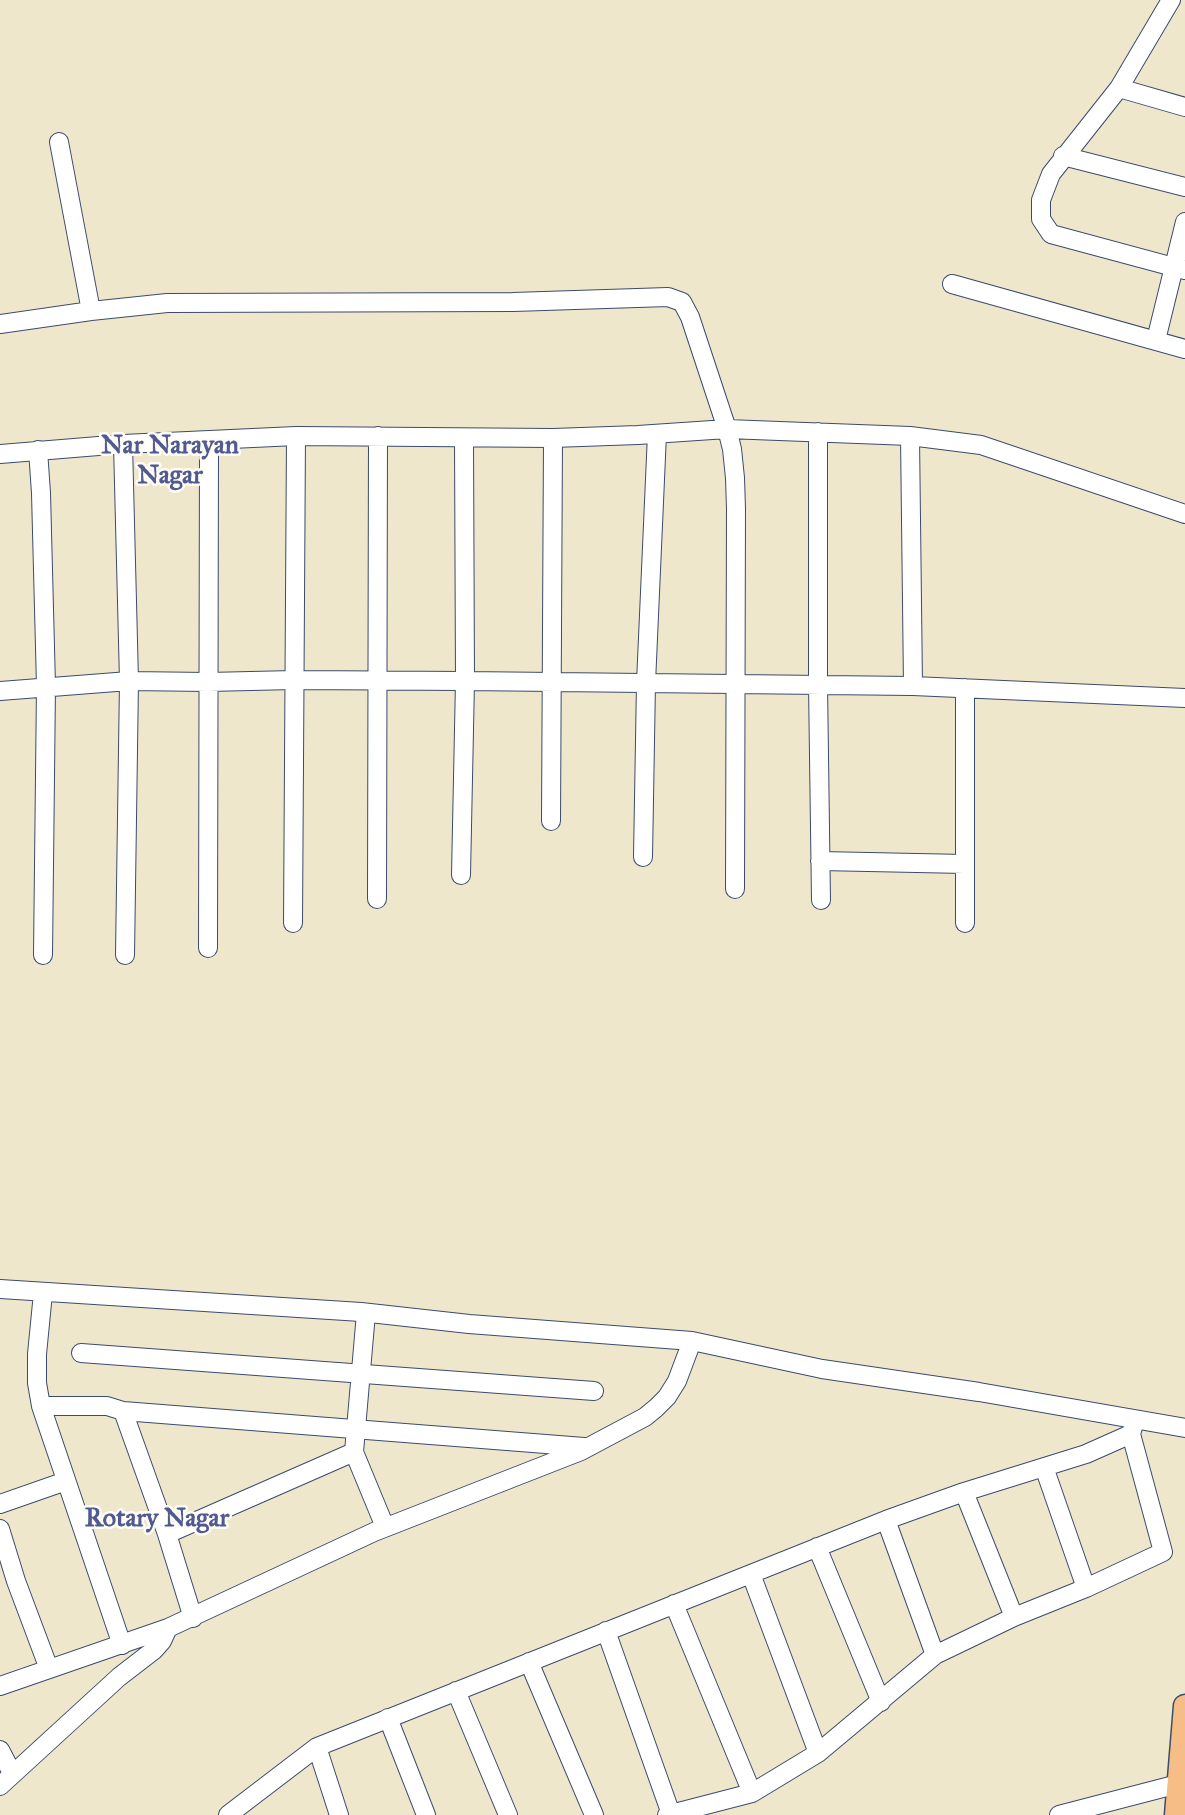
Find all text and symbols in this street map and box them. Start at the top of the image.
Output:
district label: Nar Narayan Nagar [101,431,239,492]
district label: Rotary Nagar [85,1504,229,1536]

